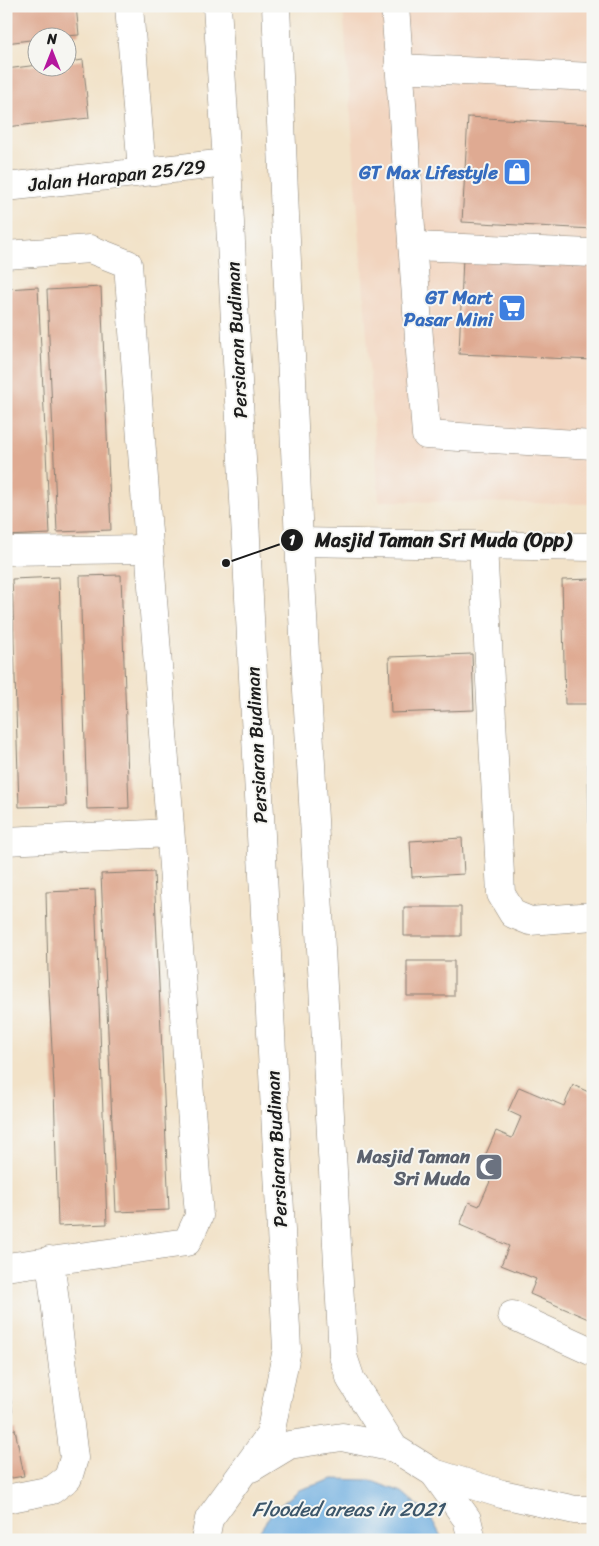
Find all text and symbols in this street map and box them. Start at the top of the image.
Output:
text: N [46,27,57,52]
north arrow [28,28,78,78]
street label: Jalan Harapan 25/29 [26,150,207,201]
place label: GT Max Lifestyle [358,156,498,189]
shop icon: GT Max Lifestyle [502,157,532,187]
street label: Persiaran Budiman [216,261,257,419]
place label: GT Mart Pasar Mini [404,281,495,336]
supermarket icon: GT Mart Pasar Mini [497,293,527,323]
callout: Masjid Taman Sri Muda (Opp) [280,522,581,557]
text: Masjid Taman Sri Muda (Opp) [314,523,573,558]
text: 1 [289,527,296,553]
street label: Persiaran Budiman [236,666,277,824]
street label: Persiaran Budiman [256,1070,297,1228]
place label: Masjid Taman Sri Muda [356,1140,471,1195]
mosque icon: Masjid Taman Sri Muda [474,1152,504,1182]
water label: Flooded areas in 2021 [252,1492,446,1527]

